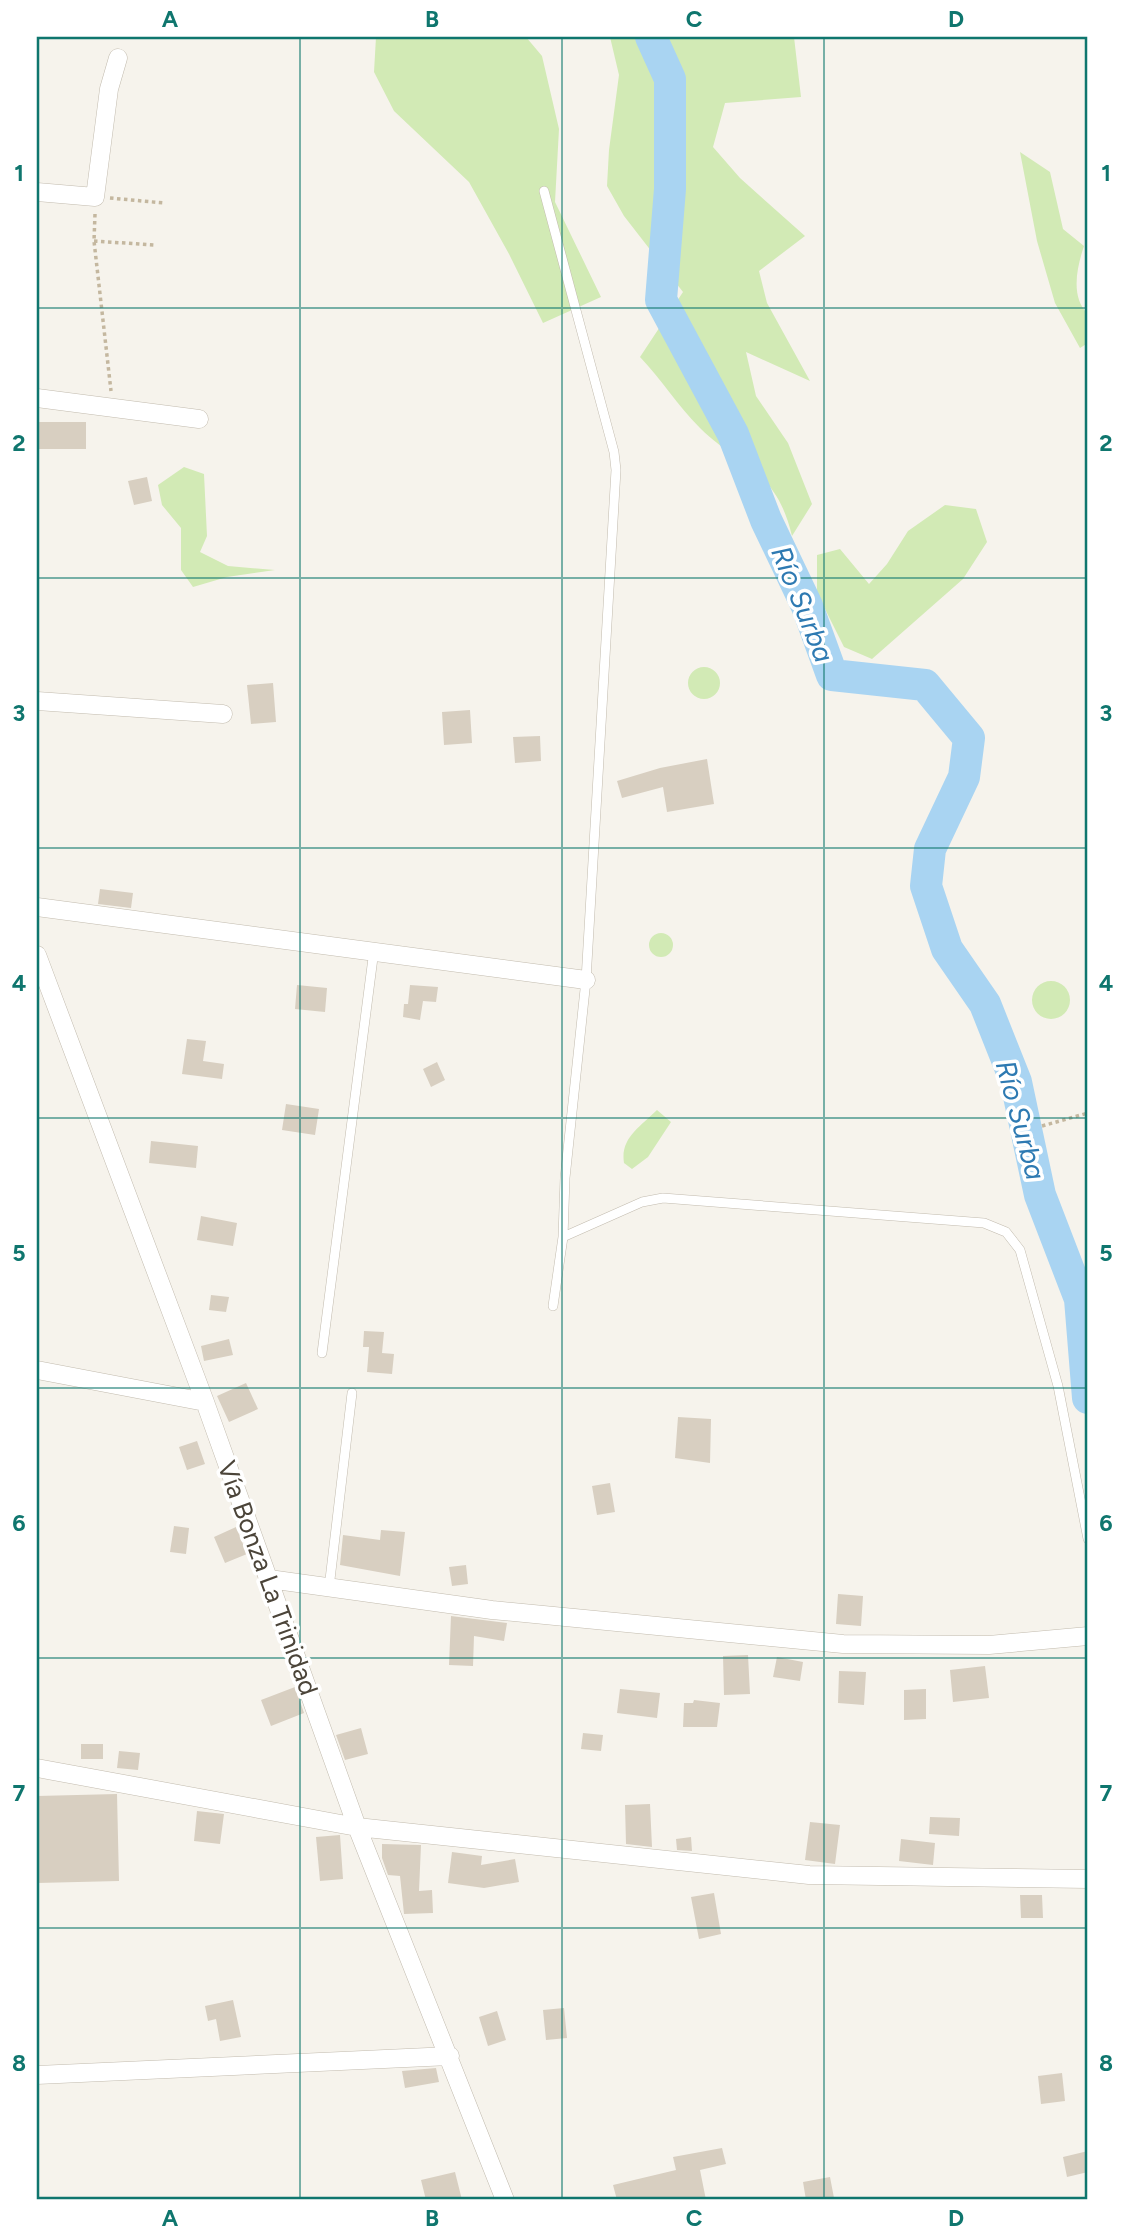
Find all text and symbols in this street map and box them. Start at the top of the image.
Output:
text: A [162,5,179,33]
text: B [425,5,439,33]
text: C [686,5,703,33]
text: D [948,5,964,33]
text: 1 [14,159,24,187]
text: 1 [1101,159,1111,187]
text: 2 [12,429,26,457]
text: 2 [1099,429,1113,457]
water label: Río Surba [764,541,842,667]
text: 3 [13,699,25,727]
text: 3 [1100,699,1112,727]
text: 4 [12,969,26,997]
text: 4 [1099,969,1113,997]
water label: Río Surba [989,1056,1053,1184]
text: 5 [12,1239,26,1267]
text: 5 [1099,1239,1113,1267]
street label: Vía Bonza La Trinidad [211,1456,325,1700]
text: 6 [12,1509,26,1537]
text: 6 [1099,1509,1113,1537]
text: 7 [13,1779,26,1807]
text: 7 [1100,1779,1113,1807]
text: 8 [12,2049,26,2077]
text: 8 [1099,2049,1113,2077]
text: A [162,2204,179,2232]
text: B [425,2204,439,2232]
text: C [686,2204,703,2232]
text: D [948,2204,964,2232]

